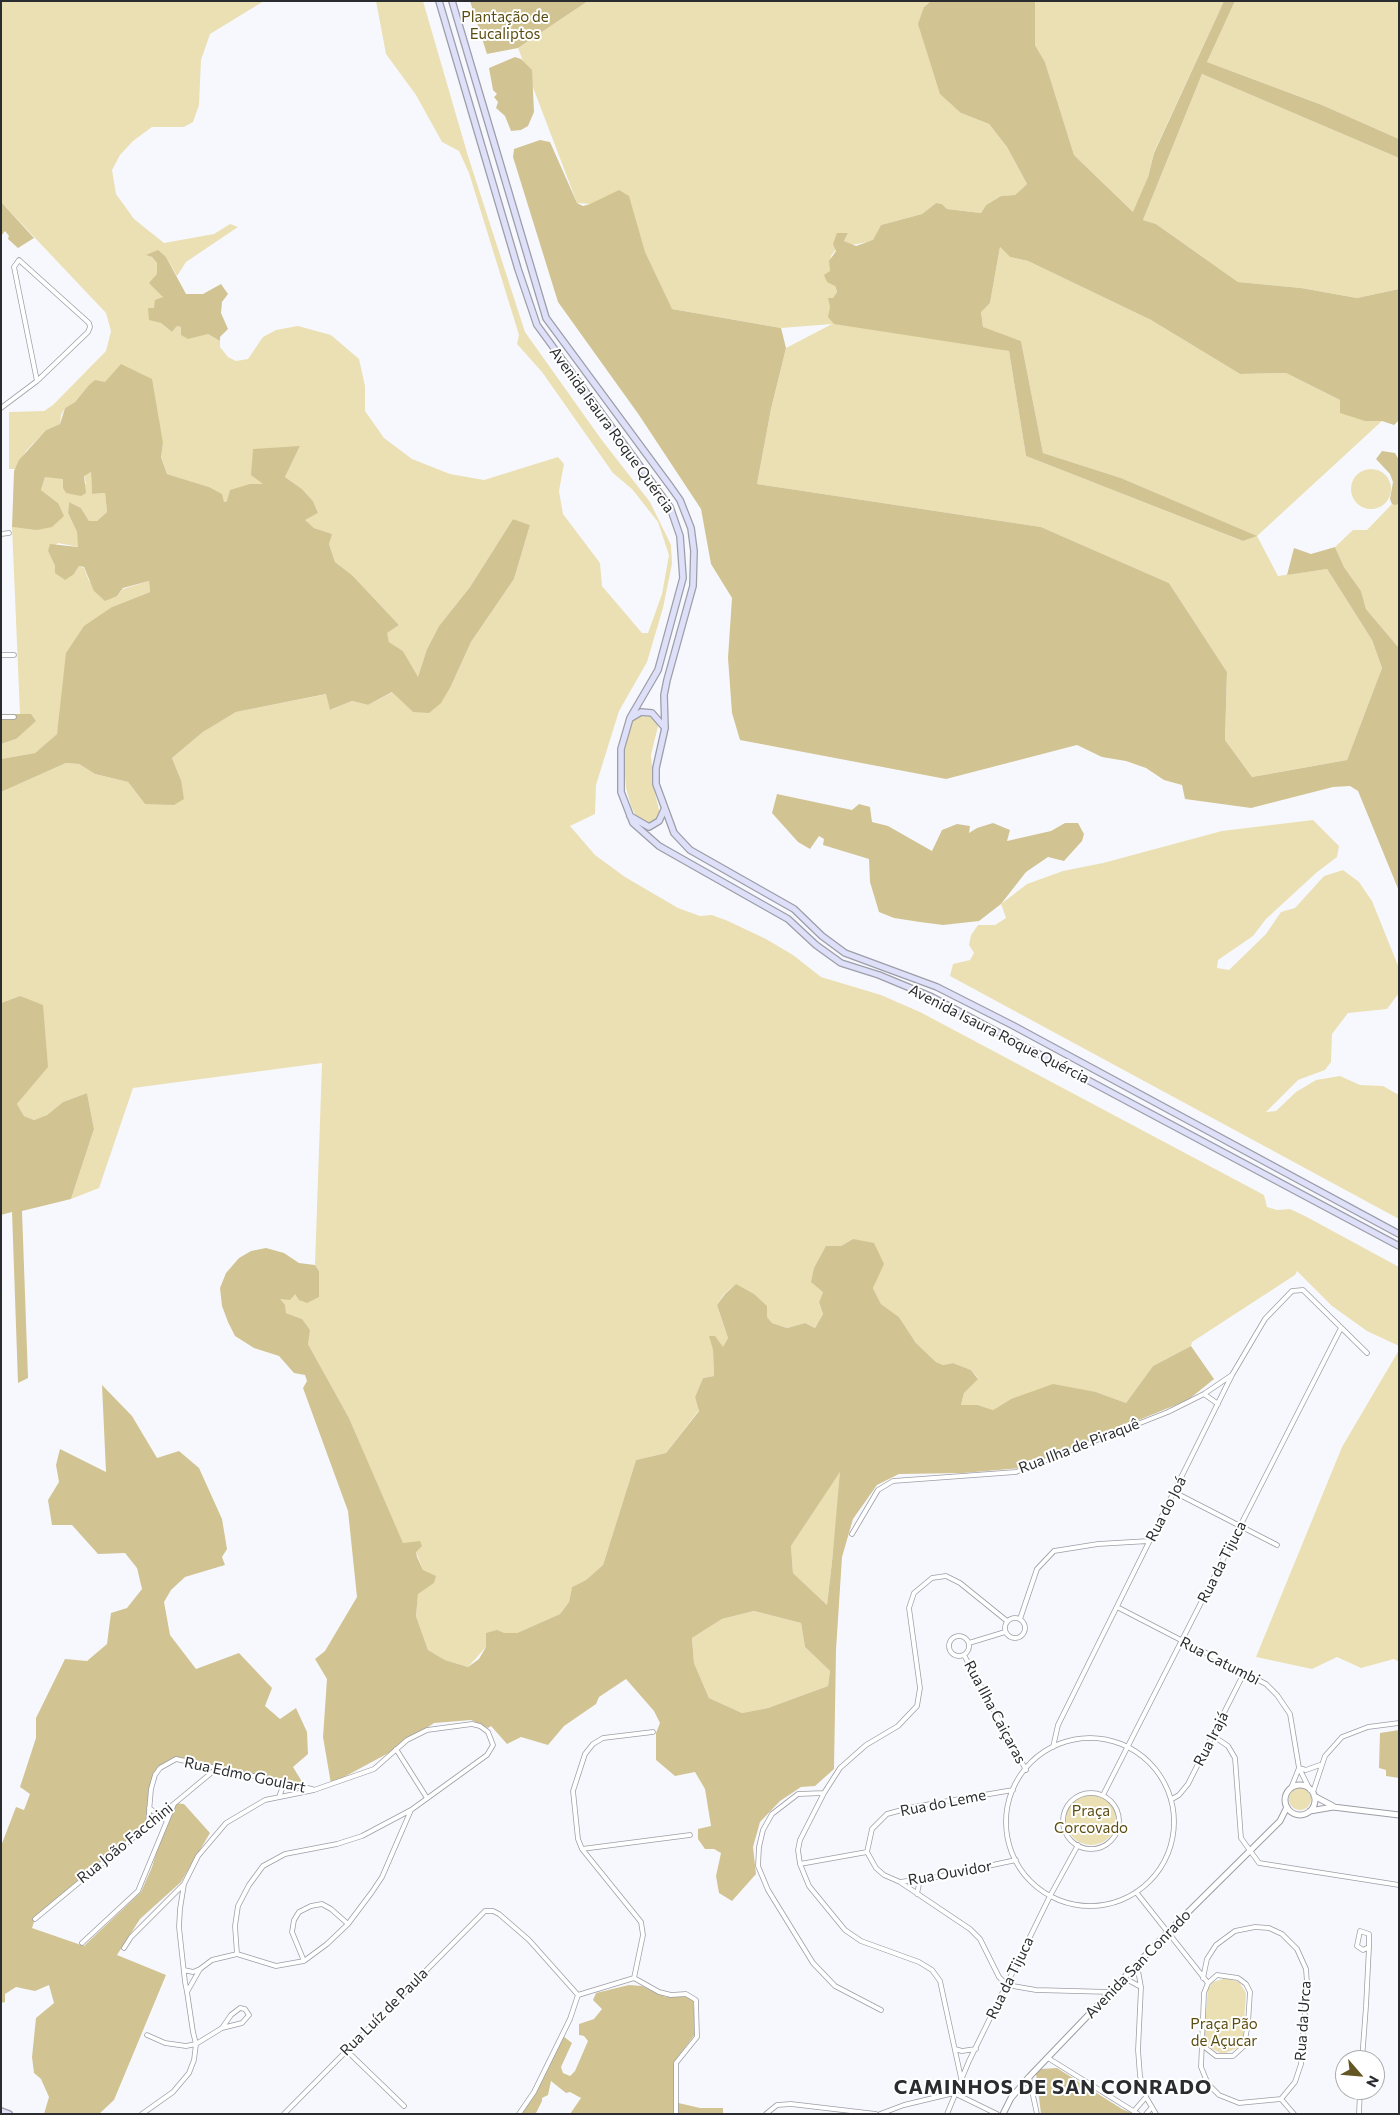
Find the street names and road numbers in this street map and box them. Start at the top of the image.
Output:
street label: Avenida Isaura Roque Quércia [546,344,678,516]
street label: Avenida Isaura Roque Quércia [906,980,1092,1088]
street label: Rua Ilha de Piraquê [1016,1415,1142,1477]
street label: Rua do Joá [1142,1473,1190,1545]
street label: Rua da Tijuca [1194,1518,1250,1606]
street label: Rua Catumbi [1177,1633,1263,1689]
street label: Rua Ilha Caiçaras [960,1657,1030,1767]
street label: Rua Irajá [1190,1709,1232,1769]
street label: Rua Edmo Goulart [183,1753,307,1797]
street label: Rua do Leme [899,1786,987,1820]
street label: Rua João Facchini [74,1799,176,1887]
street label: Rua Ouvidor [907,1857,993,1889]
street label: Avenida San Conrado [1081,1906,1195,2022]
street label: Rua da Tijuca [982,1934,1038,2022]
street label: Rua Luíz de Paula [336,1964,432,2060]
street label: Rua da Urca [1291,1980,1315,2062]

